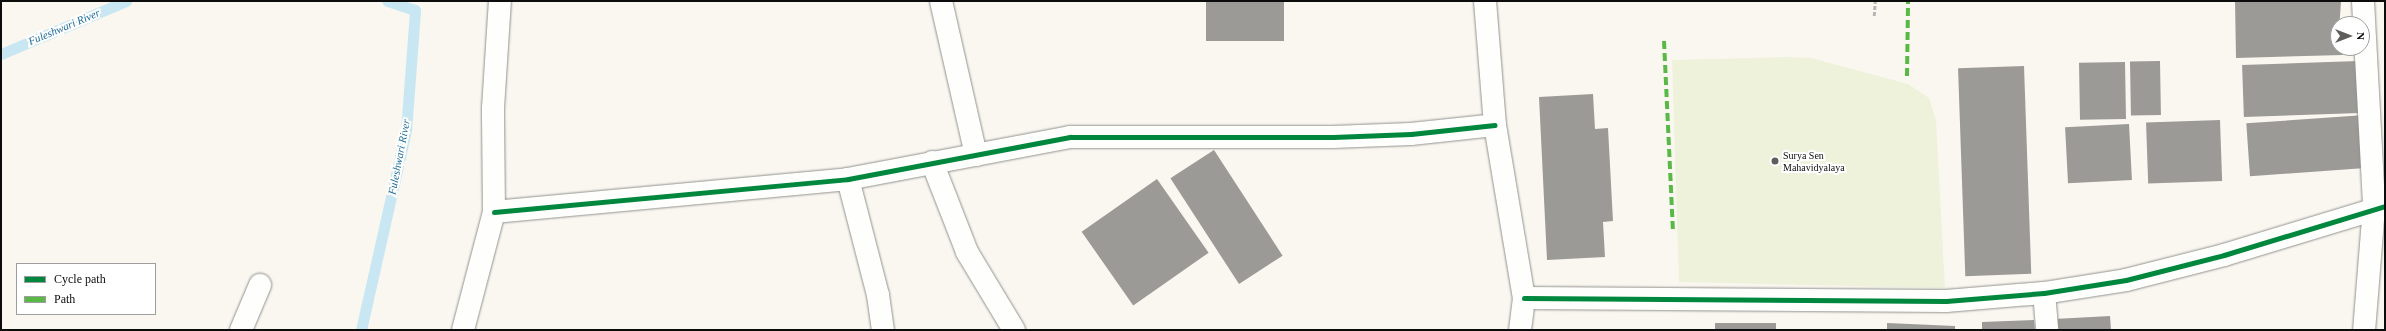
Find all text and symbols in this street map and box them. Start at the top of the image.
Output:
water label: Fuleshwari River [26,6,102,48]
north arrow [2330,16,2370,56]
text: N [2355,32,2367,40]
water label: Fuleshwari River [385,118,413,196]
place label: Surya Sen Mahavidyalaya [1783,149,1845,172]
marker: Surya Sen Mahavidyalaya [1770,156,1780,166]
legend [16,263,156,315]
text: Cycle path [54,272,106,286]
text: Path [54,292,75,306]

